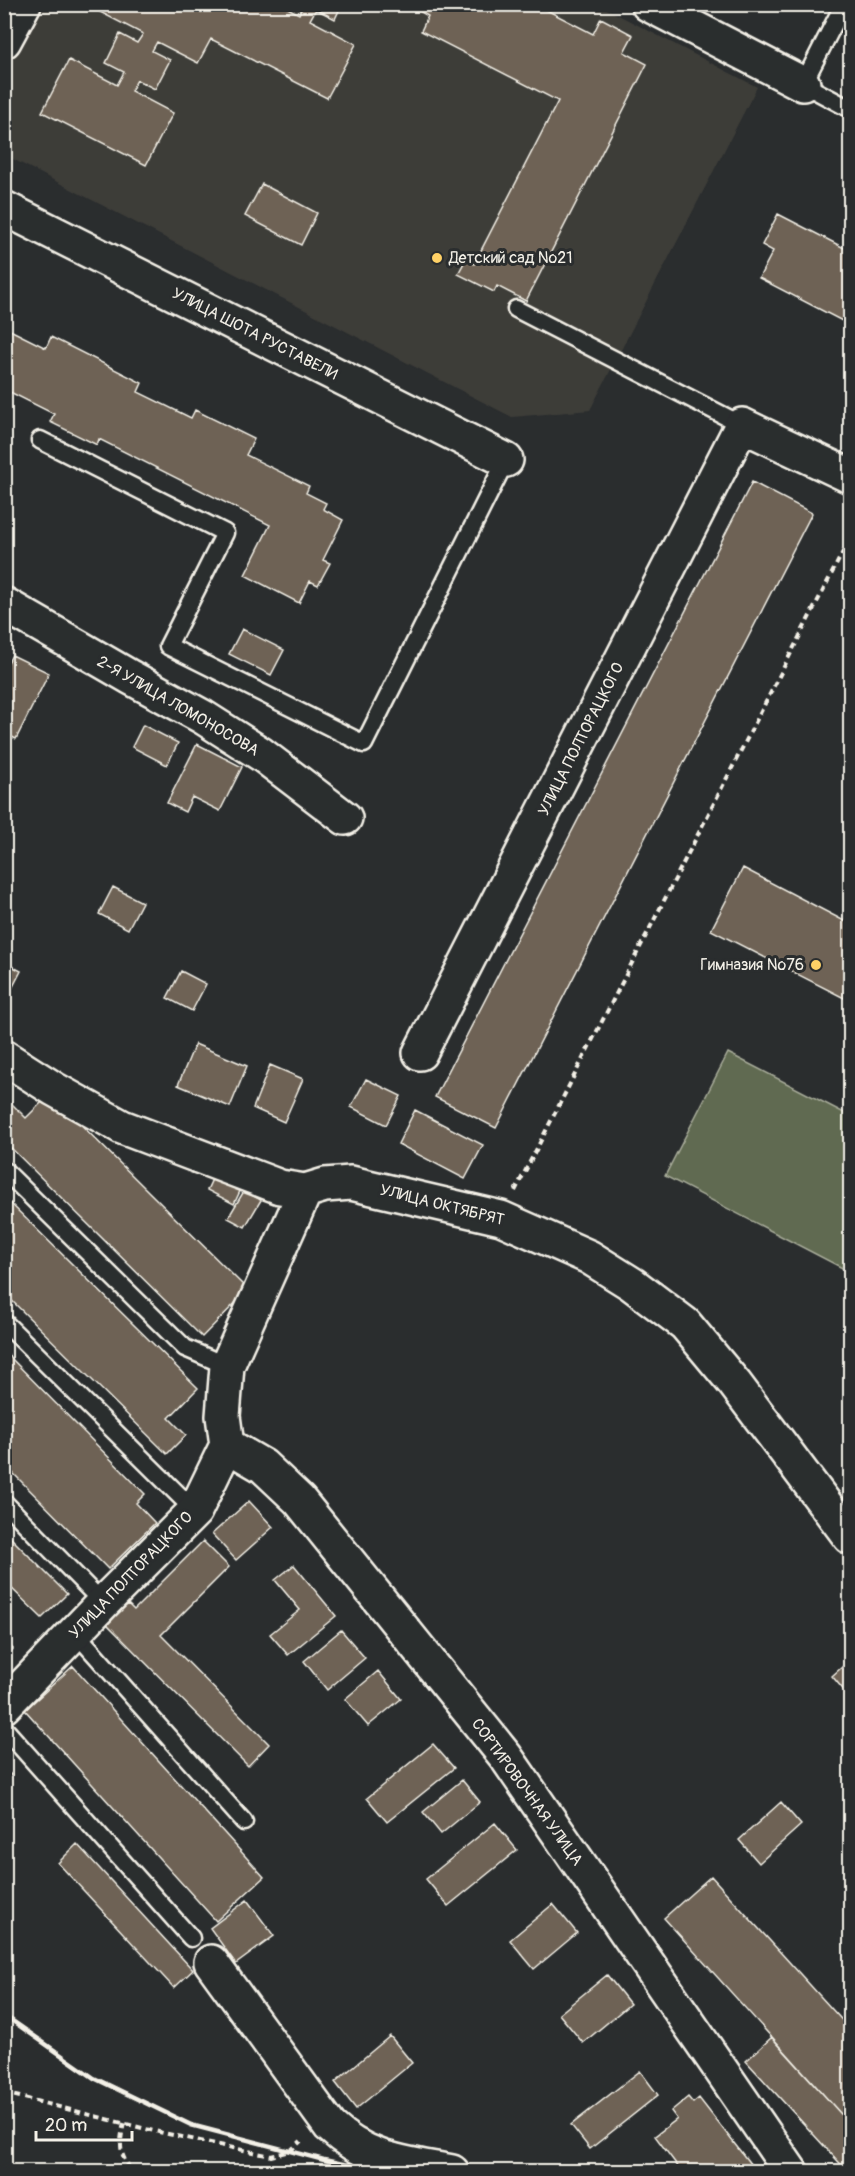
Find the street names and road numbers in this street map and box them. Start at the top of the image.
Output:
street label: УЛИЦА ШОТА РУСТАВЕЛИ [169,283,342,385]
street label: 2-Я УЛИЦА ЛОМОНОСОВА [93,651,263,761]
street label: УЛИЦА ПОЛТОРАЦКОГО [534,659,628,819]
street label: УЛИЦА ОКТЯБРЯТ [378,1180,506,1230]
street label: УЛИЦА ПОЛТОРАЦКОГО [65,1507,197,1643]
street label: СОРТИРОВОЧНАЯ УЛИЦА [467,1714,587,1870]

